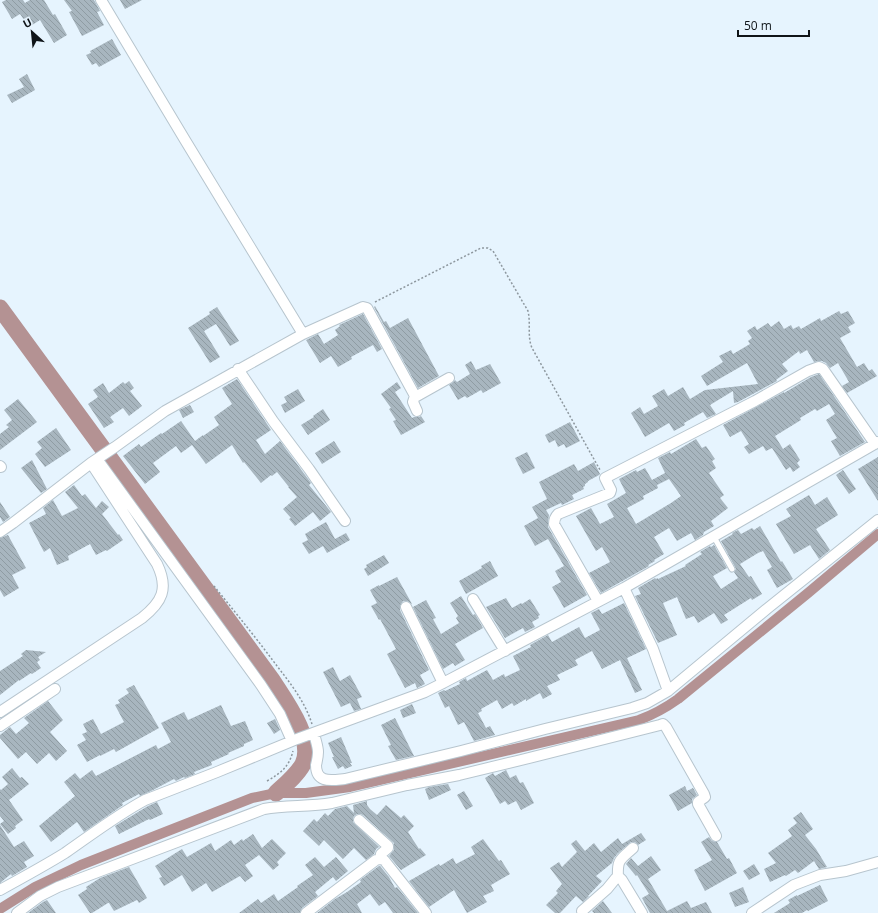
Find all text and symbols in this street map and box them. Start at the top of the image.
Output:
north arrow [12,12,52,52]
scale bar [738,12,809,38]
text: U [20,14,34,31]
text: 50 m [744,17,772,34]

